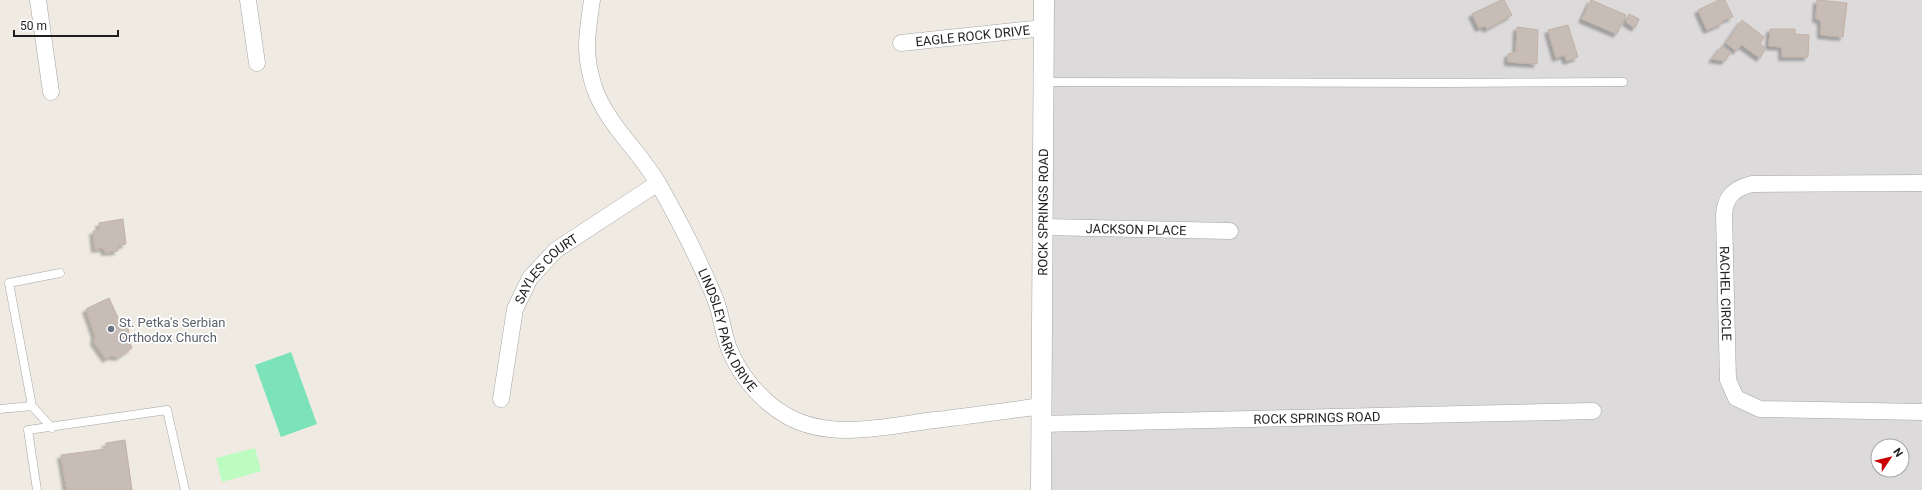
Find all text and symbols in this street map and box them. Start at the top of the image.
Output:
scale bar [14,12,118,38]
text: 50 m [20,19,47,33]
street label: EAGLE ROCK DRIVE [915,22,1031,49]
street label: ROCK SPRINGS ROAD [1035,148,1051,276]
street label: JACKSON PLACE [1085,221,1187,238]
street label: SAYLES COURT [512,231,581,306]
street label: RACHEL CIRCLE [1717,246,1734,341]
street label: LINDSLEY PARK DRIVE [695,266,760,395]
place label: St. Petka's Serbian Orthodox Church [119,315,226,345]
marker: St. Petka's Serbian Orthodox Church [106,324,116,334]
street label: ROCK SPRINGS ROAD [1253,409,1381,427]
north arrow [1870,438,1910,478]
text: N [1890,446,1905,460]

